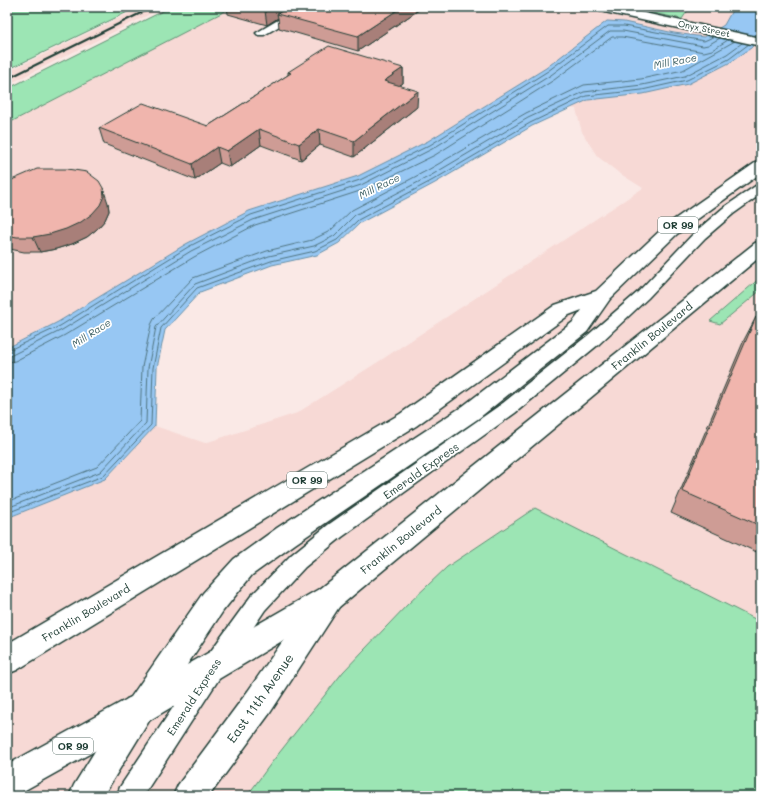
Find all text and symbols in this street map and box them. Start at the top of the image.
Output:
street label: Onyx Street [677,18,731,39]
water label: Mill Race [652,50,698,72]
water label: Mill Race [356,170,402,202]
road number: OR 99 [658,217,698,233]
street label: Franklin Boulevard [608,298,695,373]
water label: Mill Race [69,315,113,351]
street label: Emerald Express [380,439,462,502]
road number: OR 99 [287,472,327,488]
street label: Franklin Boulevard [357,502,444,577]
street label: Franklin Boulevard [39,580,133,645]
street label: East 11th Avenue [222,650,297,746]
street label: Emerald Express [163,655,224,738]
road number: OR 99 [53,738,93,754]

